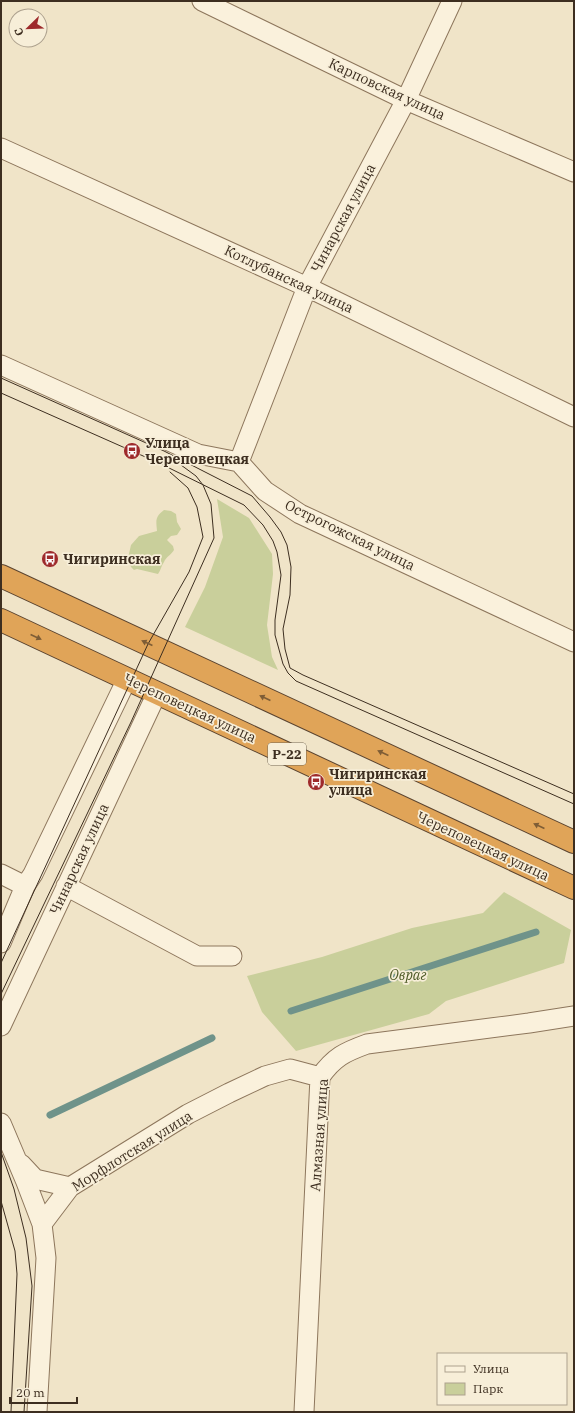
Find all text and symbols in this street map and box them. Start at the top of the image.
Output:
north arrow [8,8,48,48]
text: С [11,26,27,38]
street label: Карповская улица [326,54,448,124]
street label: Чинарская улица [307,160,379,276]
street label: Котлубанская улица [222,241,357,317]
place label: Улица Череповецкая [145,434,250,468]
bus stop icon: Улица Череповецкая [122,441,142,461]
street label: Острогожская улица [282,496,418,575]
bus stop icon: Чигиринская [40,549,60,569]
place label: Чигиринская [63,550,161,568]
one-way arrow [31,634,43,640]
one-way arrow [141,640,153,647]
street label: Череповецкая улица [121,669,259,747]
one-way arrow [259,695,270,701]
road number: Р-22 [268,743,306,765]
one-way arrow [377,750,388,756]
place label: Чигиринская улица [328,765,427,799]
bus stop icon: Чигиринская улица [306,772,326,792]
street label: Чинарская улица [45,800,113,917]
street label: Череповецкая улица [414,807,552,885]
one-way arrow [533,823,544,829]
park label: Овраг [389,966,427,984]
street label: Алмазная улица [306,1078,332,1192]
street label: Морфлотская улица [68,1106,196,1195]
legend [437,1353,567,1405]
text: Улица [473,1361,510,1376]
scale bar [10,1379,77,1405]
text: Парк [473,1381,503,1396]
text: 20 m [16,1385,45,1400]

